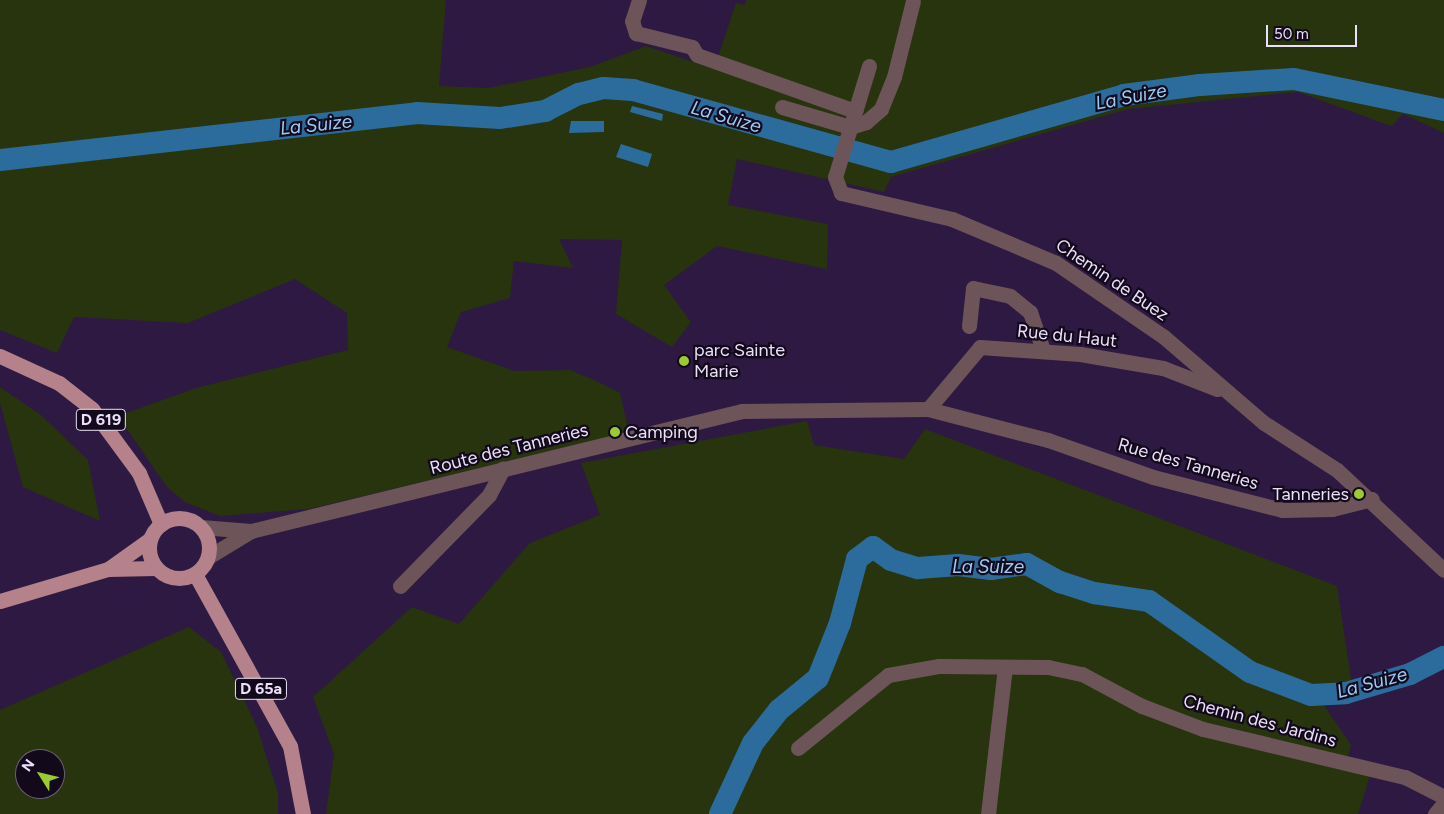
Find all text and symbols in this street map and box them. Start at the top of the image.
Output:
scale bar [1269,15,1360,47]
text: 50 m [1274,25,1309,43]
water label: La Suize [1093,79,1169,115]
water label: La Suize [688,96,764,138]
water label: La Suize [279,110,353,140]
street label: Chemin de Buez [1052,234,1172,326]
street label: Rue du Haut [1016,320,1118,352]
place label: parc Sainte Marie [694,340,785,382]
marker: parc Sainte Marie [678,355,690,367]
road number: D 619 [75,406,127,434]
street label: Route des Tanneries [428,419,590,479]
place label: Camping [625,421,698,443]
marker: Camping [609,426,621,438]
street label: Rue des Tanneries [1115,434,1261,494]
place label: Tanneries [1273,483,1349,505]
marker: Tanneries [1353,488,1365,500]
water label: La Suize [952,556,1024,578]
water label: La Suize [1334,663,1410,703]
road number: D 65a [235,676,287,702]
street label: Chemin des Jardins [1181,690,1339,752]
north arrow [15,749,65,799]
text: N [18,756,38,775]

